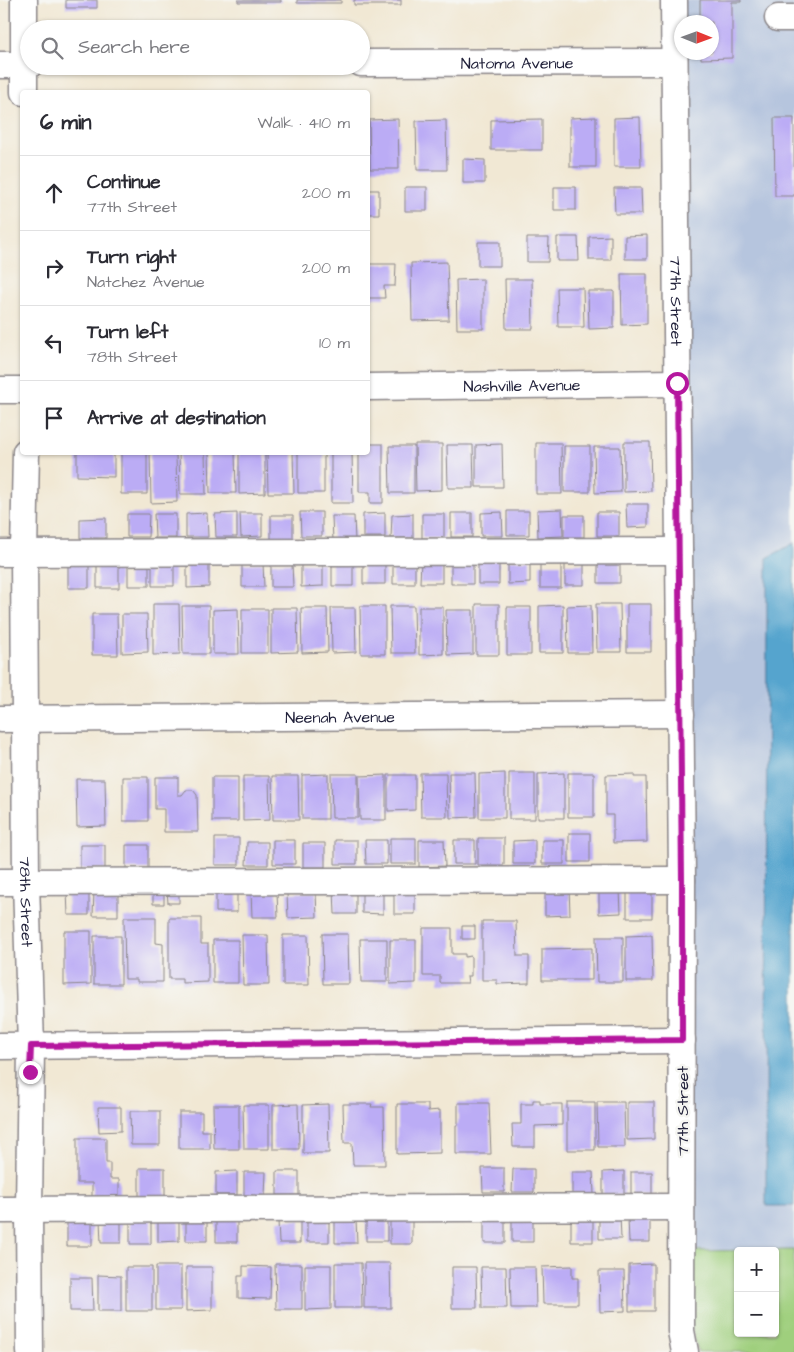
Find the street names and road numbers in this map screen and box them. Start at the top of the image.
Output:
street label: Natoma Avenue [461,52,574,75]
street label: 77th Street [664,256,687,347]
street label: Nashville Avenue [463,374,581,398]
street label: Neenah Avenue [285,706,395,729]
street label: 78th Street [14,857,38,948]
street label: 77th Street [672,1066,694,1156]

